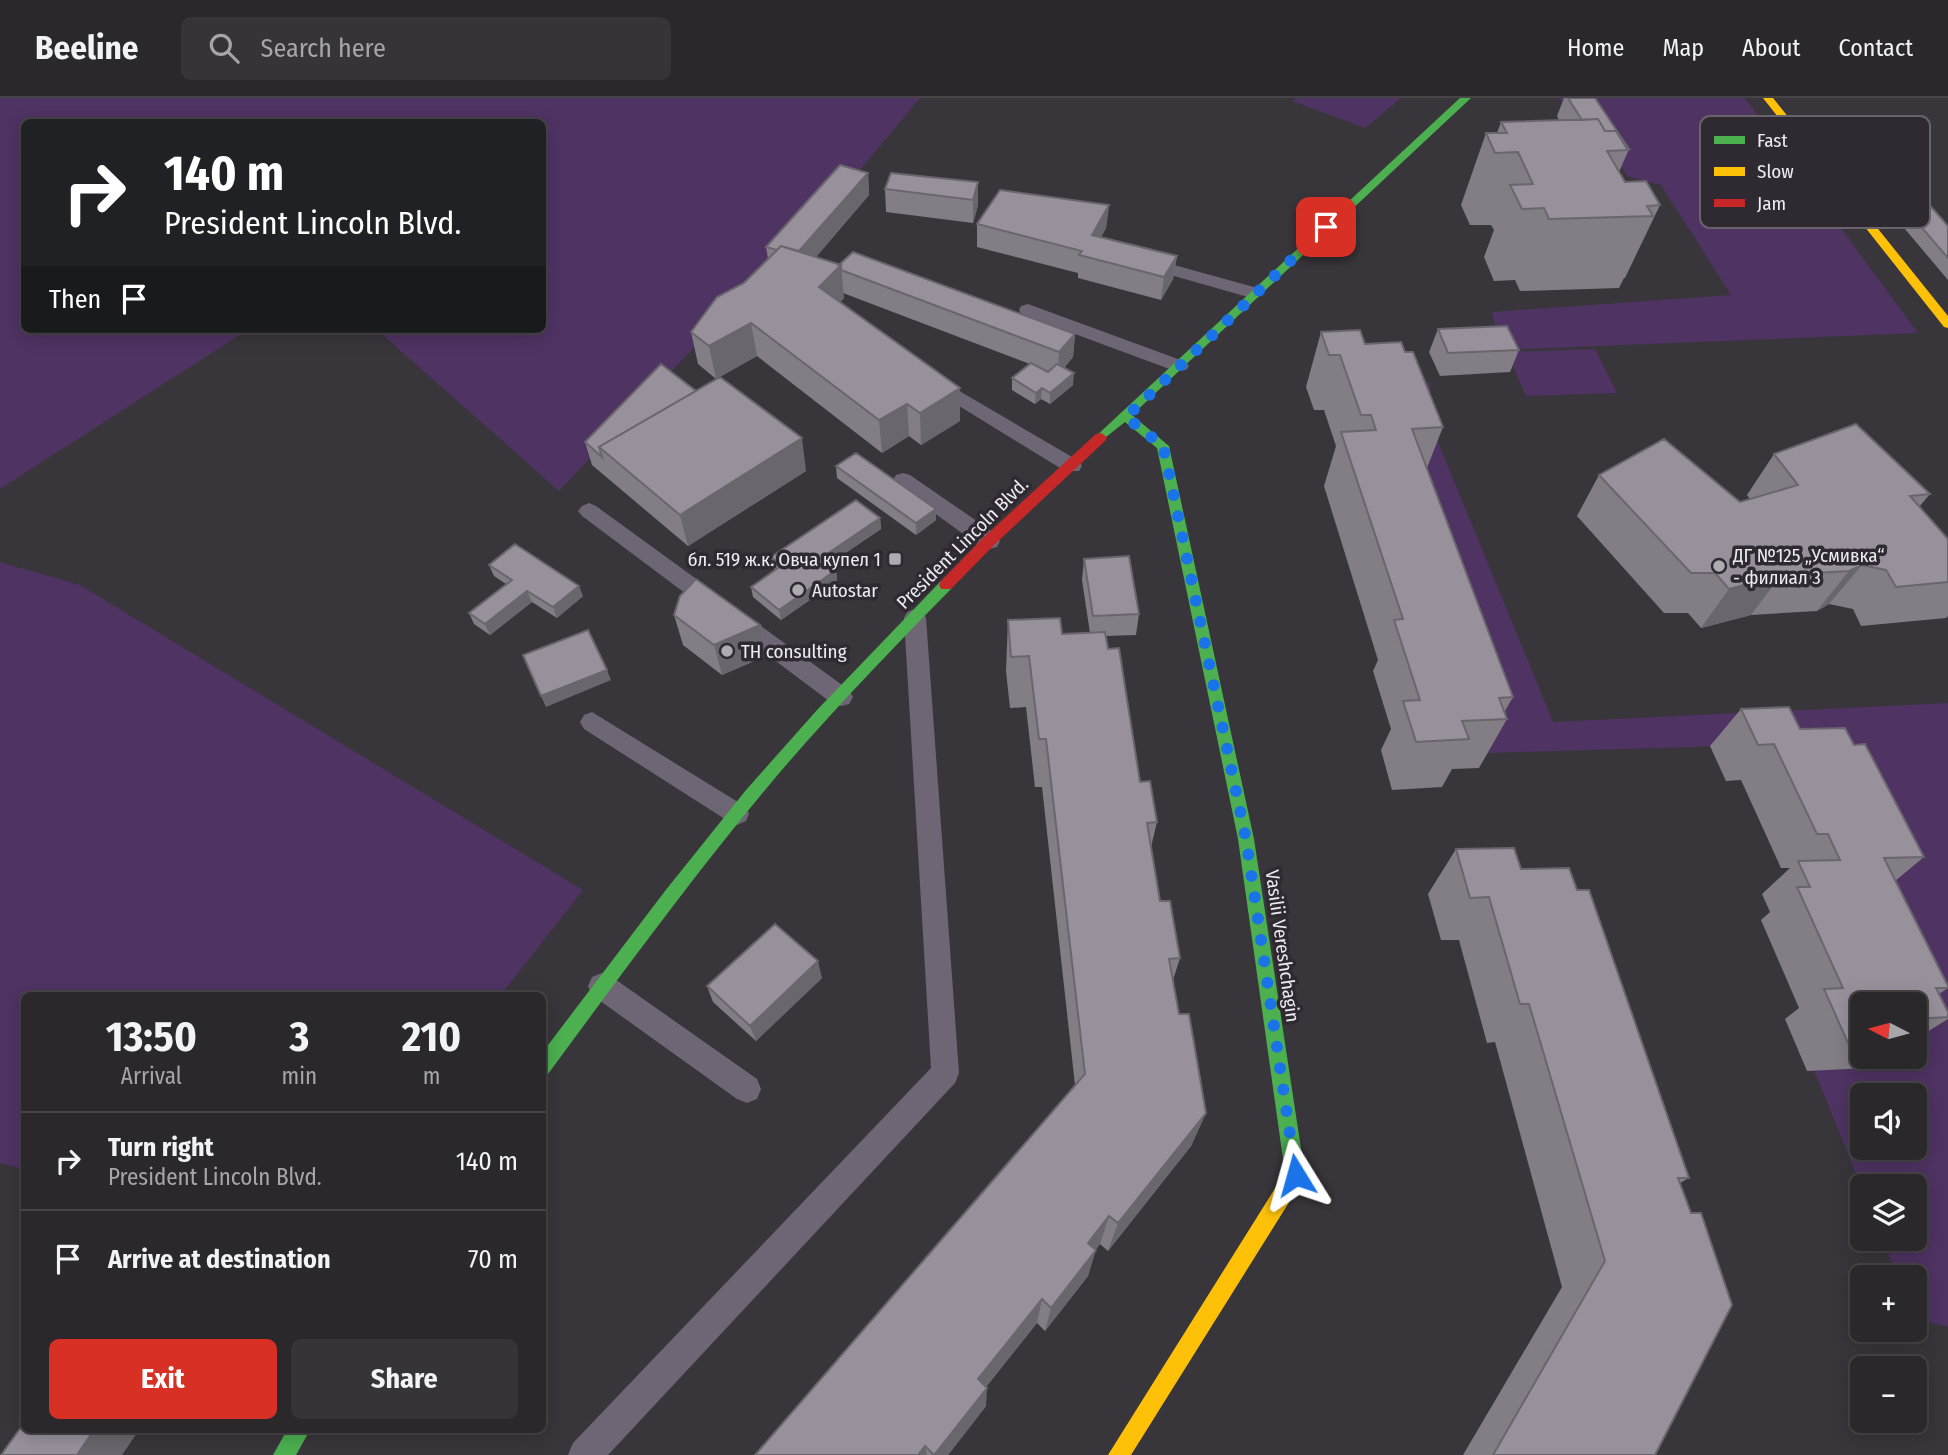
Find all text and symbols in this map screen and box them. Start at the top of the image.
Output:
search box [181,17,671,80]
text: Beeline [35,28,139,68]
icon: search [205,29,243,67]
text: Search here [261,33,386,64]
text: Home [1567,34,1624,62]
text: Map [1662,34,1704,62]
text: About [1742,34,1800,62]
text: Contact [1838,34,1913,62]
legend [1700,116,1930,228]
text: Fast [1757,129,1788,152]
text: 140 m [164,144,284,203]
icon: right [49,147,140,238]
text: Slow [1757,160,1794,183]
text: Jam [1757,192,1786,215]
pin [1296,197,1356,257]
text: President Lincoln Blvd. [164,204,461,242]
icon: arrive [1307,208,1345,246]
icon: arrive [115,280,153,318]
text: Then [49,284,101,315]
street label: President Lincoln Blvd. [892,473,1033,614]
place label: ДГ №125 „Усмивка“ - филиал 3 [1732,544,1885,589]
place label: бл. 519 ж.к. Овча купел 1 [688,548,881,571]
marker: бл. 519 ж.к. Овча купел 1 [887,551,903,567]
marker: ДГ №125 „Усмивка“ - филиал 3 [1711,558,1727,574]
place label: Autostar [812,579,878,602]
marker: Autostar [790,582,806,598]
place label: TH consulting [741,640,847,663]
marker: TH consulting [719,643,735,659]
street label: Vasilii Vereshchagin [1260,869,1305,1024]
north arrow [1850,992,1927,1069]
map controls [1850,992,1927,1433]
text: 13:50 [106,1012,197,1062]
text: 3 [289,1012,309,1062]
text: 210 [402,1012,461,1062]
text: Arrival [121,1062,182,1090]
text: min [282,1062,317,1090]
text: m [423,1062,440,1090]
button: sound [1850,1083,1927,1160]
text: Turn right [108,1132,214,1163]
position arrow [1259,1138,1333,1212]
icon: right [49,1142,87,1180]
text: 140 m [456,1146,518,1177]
text: President Lincoln Blvd. [108,1163,322,1191]
button: layers [1850,1174,1927,1251]
icon: arrive [49,1240,87,1278]
text: Arrive at destination [108,1244,331,1275]
text: 70 m [468,1244,518,1275]
button: + [1850,1265,1927,1342]
button: Exit [49,1339,277,1419]
button: Share [291,1339,518,1419]
button: − [1850,1356,1927,1433]

